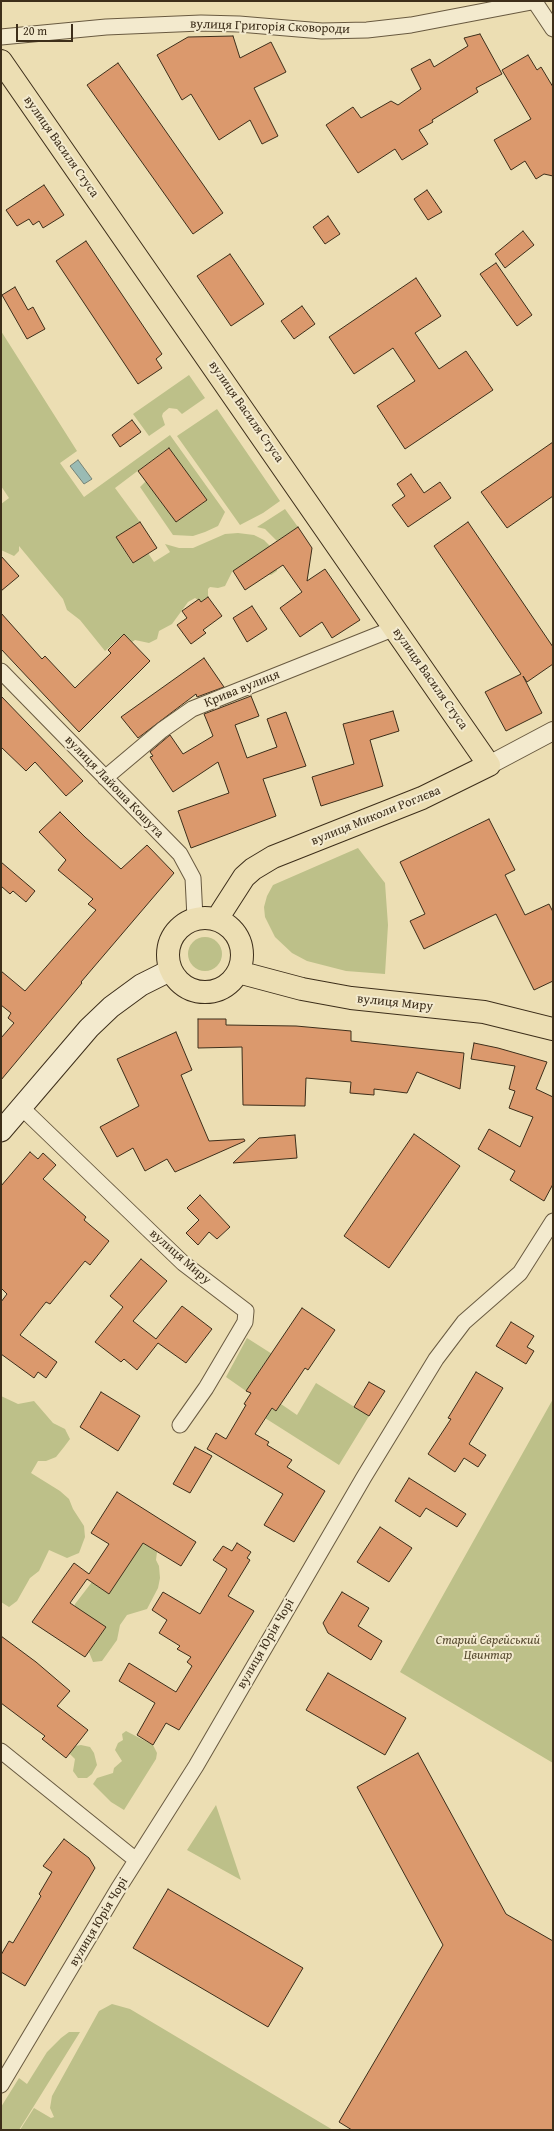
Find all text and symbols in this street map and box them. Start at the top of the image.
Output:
scale bar [18,16,75,42]
street label: вулиця Григорія Сковороди [190,16,350,38]
text: 20 m [23,22,47,39]
street label: вулиця Василя Стуса [20,93,102,201]
street label: вулиця Василя Стуса [205,358,287,466]
street label: вулиця Василя Стуса [389,625,471,733]
street label: Крива вулиця [202,667,282,711]
street label: вулиця Лайоша Кошута [61,733,167,841]
street label: вулиця Миколи Роглєва [309,783,443,849]
street label: вулиця Миру [356,991,434,1015]
street label: вулиця Миру [146,1226,214,1288]
street label: вулиця Юрія Чорі [234,1596,298,1692]
park label: Старий Єврейський Цвинтар [436,1633,540,1664]
street label: вулиця Юрія Чорі [66,1875,132,1969]

